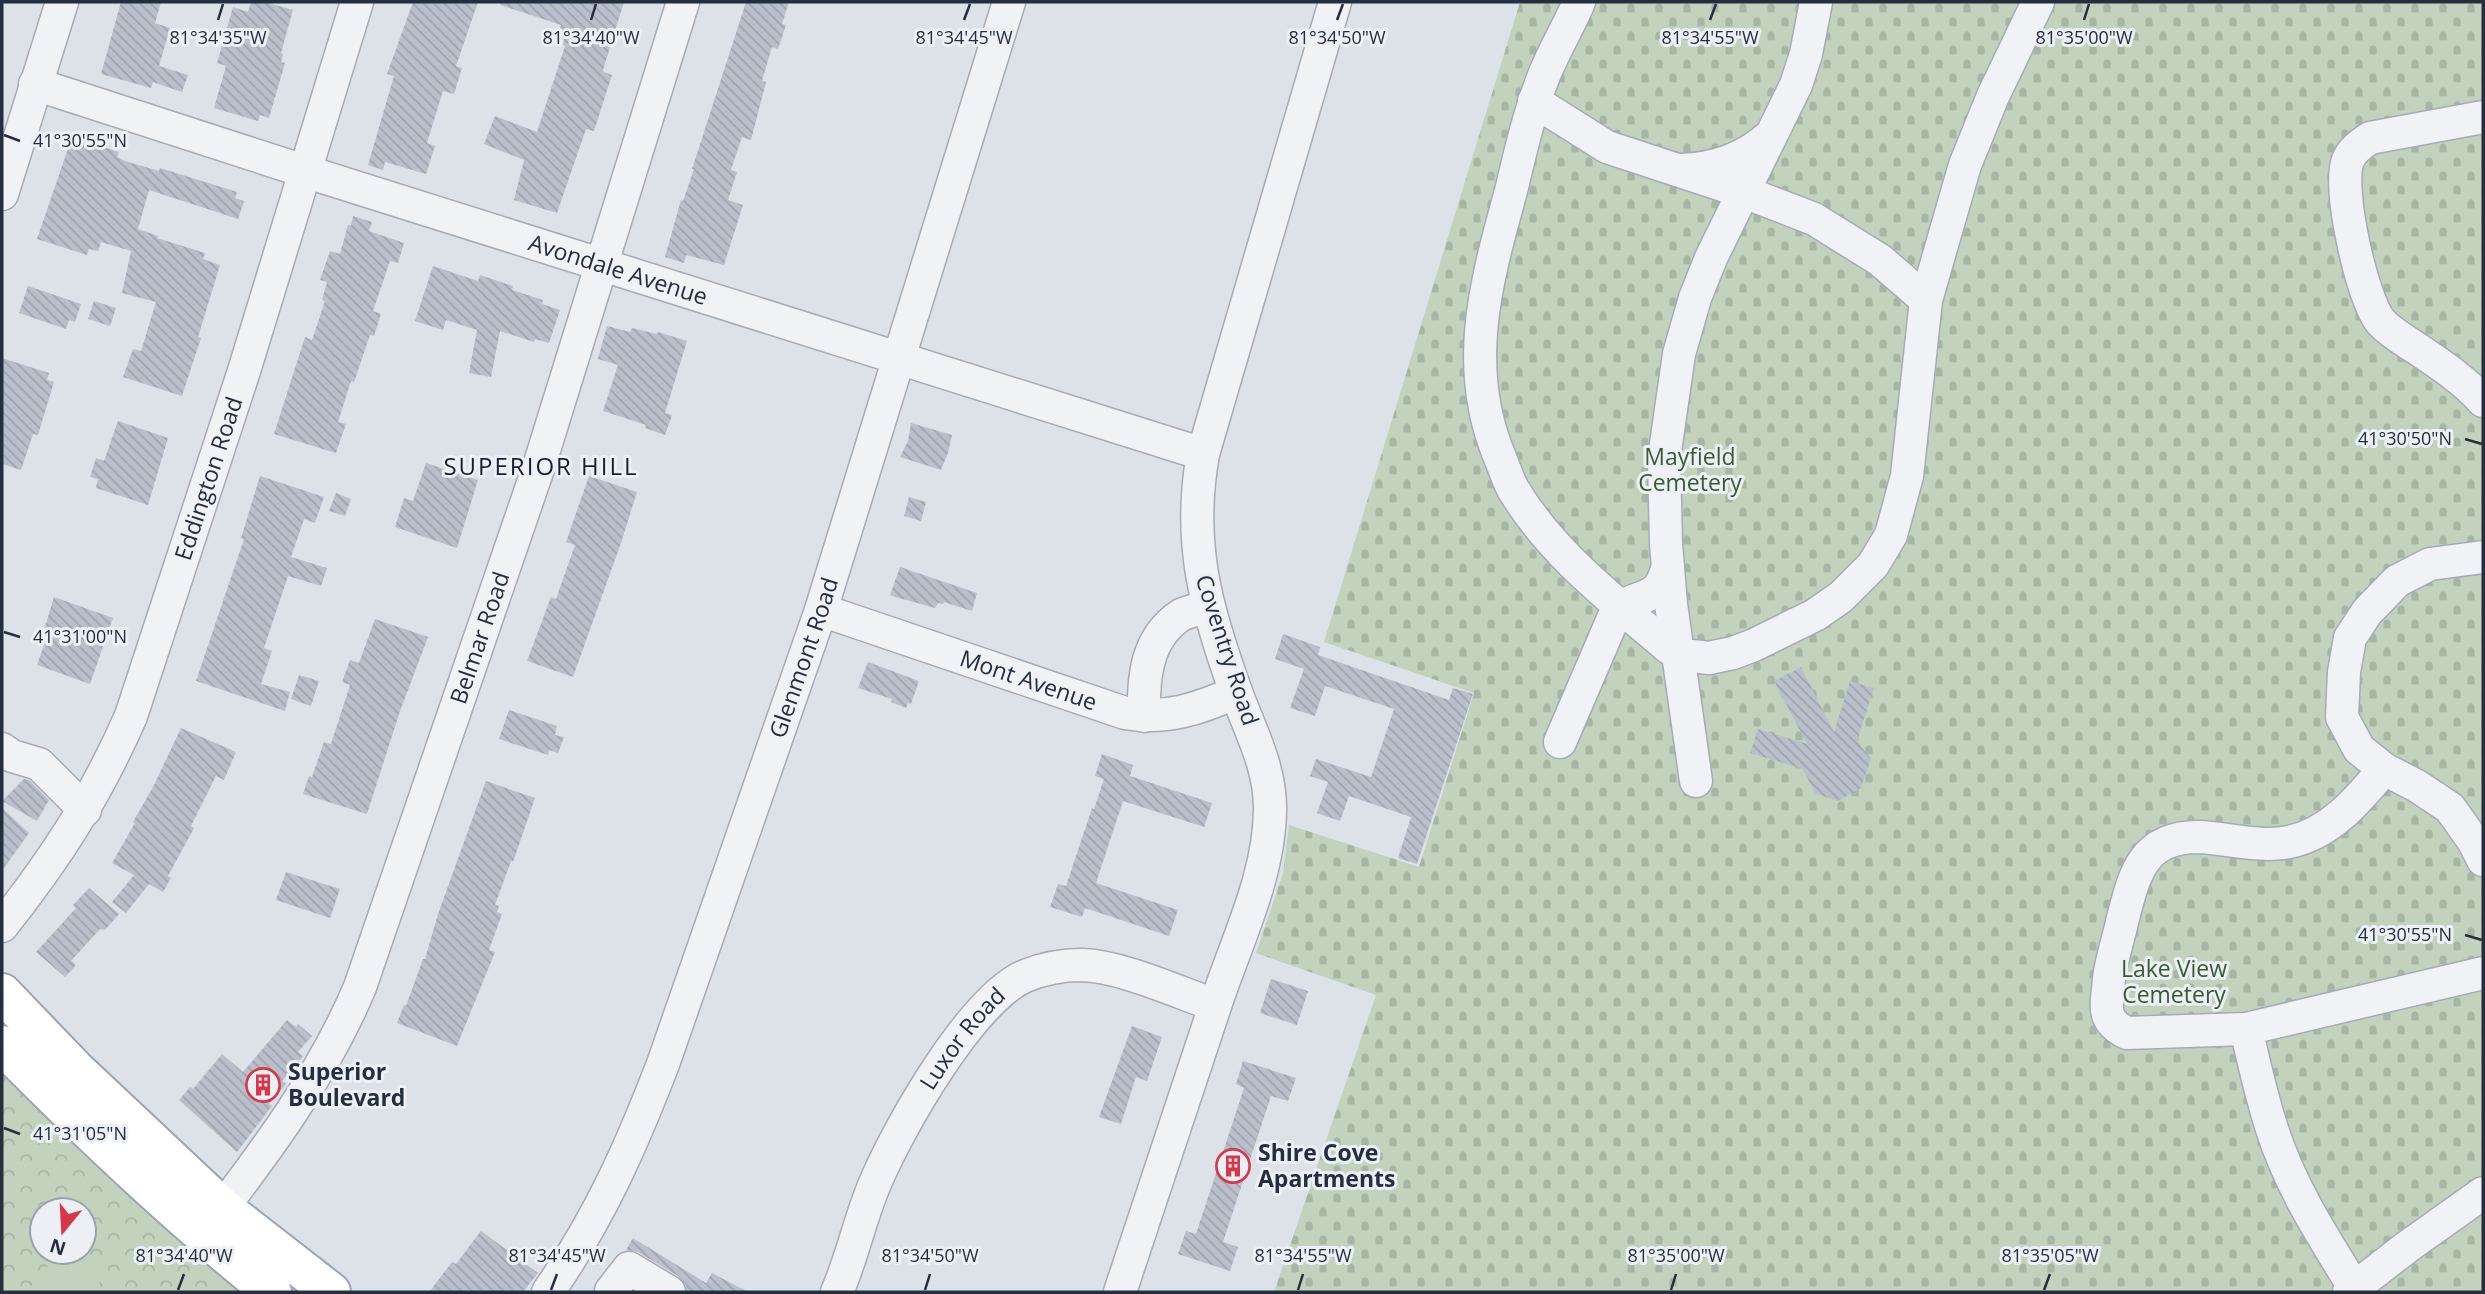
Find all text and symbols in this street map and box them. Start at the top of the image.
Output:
text: 81°34'35"W [169,25,267,49]
text: 81°34'40"W [542,25,640,49]
text: 81°34'45"W [915,25,1013,49]
text: 81°34'50"W [1288,25,1386,49]
text: 81°34'55"W [1661,25,1759,49]
text: 81°35'00"W [2035,25,2133,49]
text: 41°30'55"N [33,128,127,152]
street label: Avondale Avenue [525,226,712,312]
street label: Eddington Road [166,392,250,564]
text: 41°30'50"N [2358,426,2452,450]
park label: Mayfield Cemetery [1638,440,1742,498]
district label: SUPERIOR HILL [443,449,639,482]
street label: Belmar Road [441,567,517,708]
street label: Coventry Road [1189,570,1267,729]
street label: Glenmont Road [761,573,845,742]
text: 41°31'00"N [33,624,127,648]
street label: Mont Avenue [956,641,1102,717]
text: 41°30'55"N [2358,922,2452,946]
park label: Lake View Cemetery [2121,952,2227,1010]
street label: Luxor Road [911,979,1012,1095]
place label: Superior Boulevard [288,1055,405,1113]
building icon: Superior Boulevard [244,1066,282,1104]
text: 41°31'05"N [33,1121,127,1145]
place label: Shire Cove Apartments [1258,1136,1395,1194]
building icon: Shire Cove Apartments [1214,1147,1252,1185]
north arrow [28,1196,98,1266]
text: N [46,1232,69,1262]
text: 81°34'40"W [135,1243,233,1267]
text: 81°34'45"W [508,1243,606,1267]
text: 81°34'50"W [881,1243,979,1267]
text: 81°34'55"W [1254,1243,1352,1267]
text: 81°35'00"W [1627,1243,1725,1267]
text: 81°35'05"W [2001,1243,2099,1267]

